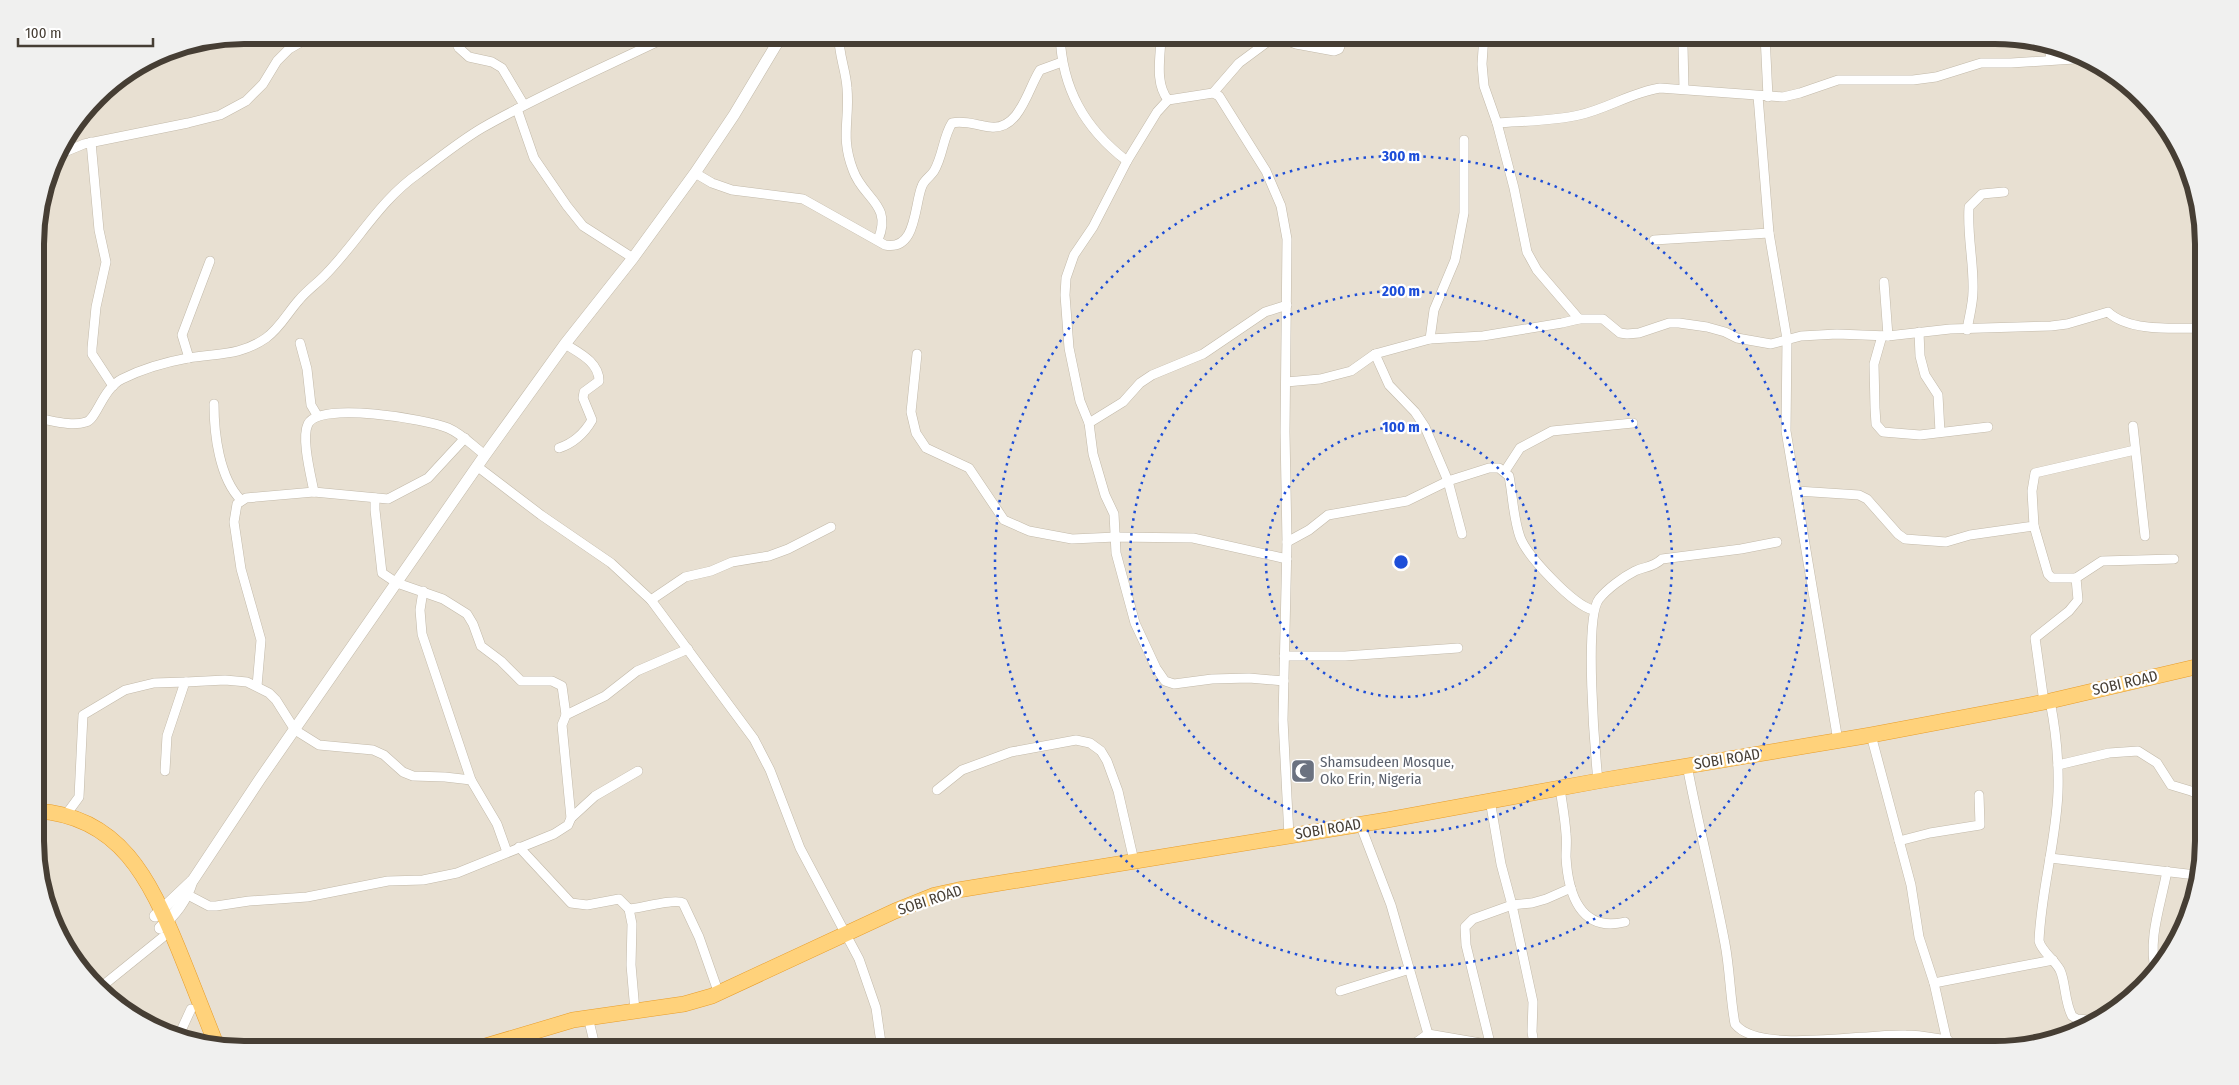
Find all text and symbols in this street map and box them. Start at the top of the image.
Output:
scale bar [18,15,152,47]
text: 100 m [25,24,62,42]
text: 300 m [1381,147,1420,165]
text: 200 m [1381,282,1420,300]
text: 100 m [1382,418,1420,436]
centre of rings [1392,553,1410,571]
street label: SOBI ROAD [2091,667,2159,699]
street label: SOBI ROAD [1693,745,1761,773]
place label: Shamsudeen Mosque, Oko Erin, Nigeria [1320,753,1454,788]
mosque icon: Shamsudeen Mosque, Oko Erin, Nigeria [1290,758,1316,784]
street label: SOBI ROAD [1294,815,1362,843]
street label: SOBI ROAD [896,881,964,919]

